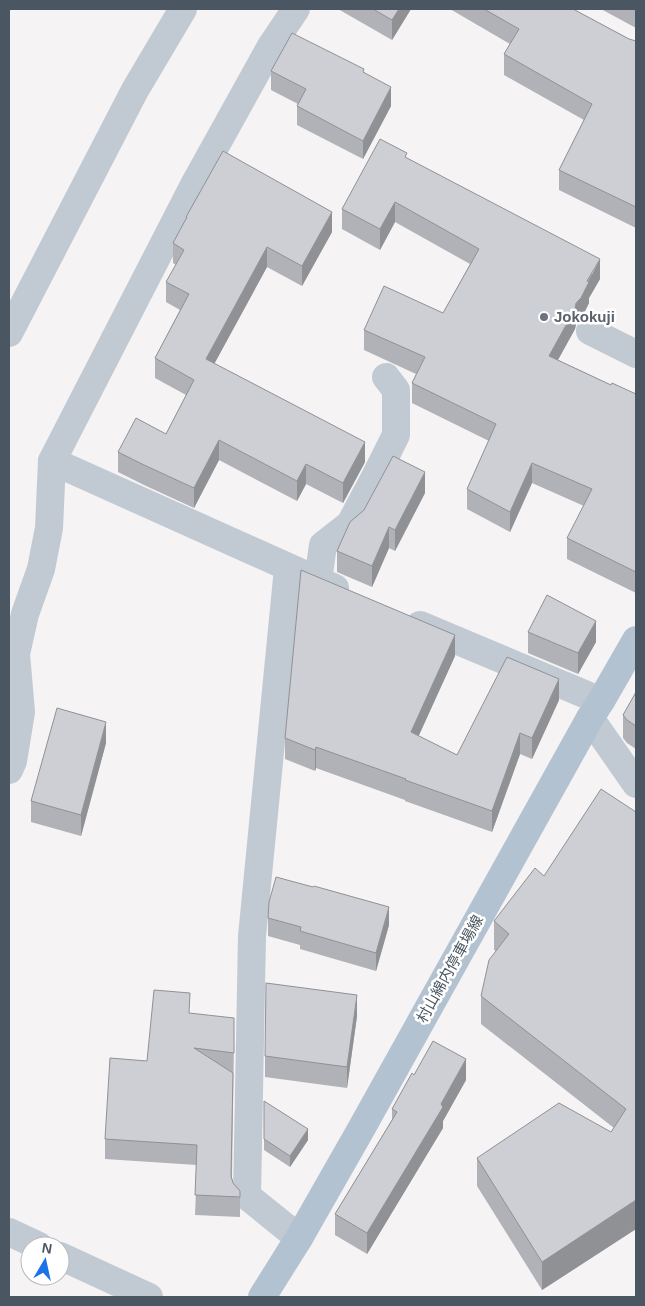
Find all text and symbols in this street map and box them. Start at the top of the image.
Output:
place label: Jokokuji [554,308,615,325]
marker: Jokokuji [538,311,550,323]
street label: 村山綿内停車場線 [413,912,486,1025]
north arrow [20,1236,70,1286]
text: N [41,1239,53,1257]

